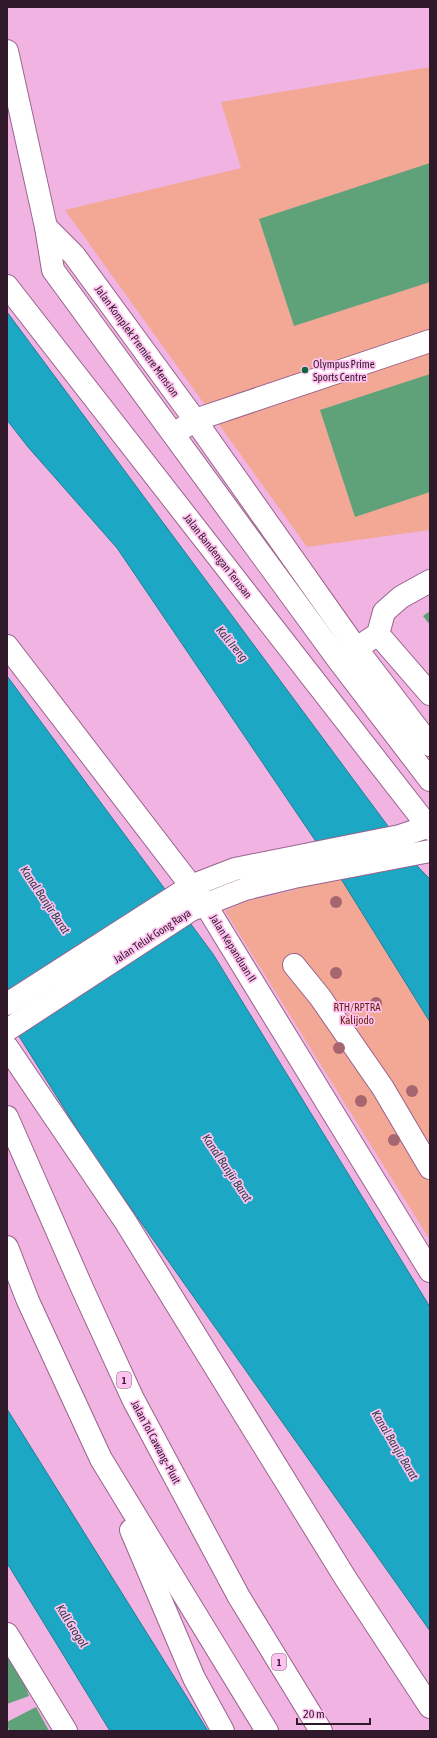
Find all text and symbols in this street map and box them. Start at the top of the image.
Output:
street label: Jalan Komplek Premiere Mension [93,283,181,399]
place label: Olympus Prime Sports Centre [313,358,375,383]
marker: Olympus Prime Sports Centre [300,365,310,375]
street label: Jalan Bandengan Terusan [181,512,255,600]
water label: Kali Ireng [213,623,251,665]
water label: Kanal Banjir Barat [17,863,73,937]
street label: Jalan Teluk Gong Raya [111,906,193,966]
street label: Jalan Kepanduan II [207,912,259,984]
park label: RTH/RPTRA Kalijodo [333,1001,381,1026]
water label: Kanal Banjir Barat [199,1131,255,1205]
road number: 1 [117,1372,131,1388]
street label: Jalan Tol Cawang–Pluit [129,1398,183,1486]
water label: Kanal Banjir Barat [369,1408,422,1483]
water label: Kali Grogol [53,1602,91,1650]
road number: 1 [272,1654,286,1670]
scale bar [297,1700,370,1726]
text: 20 m [303,1707,325,1721]

